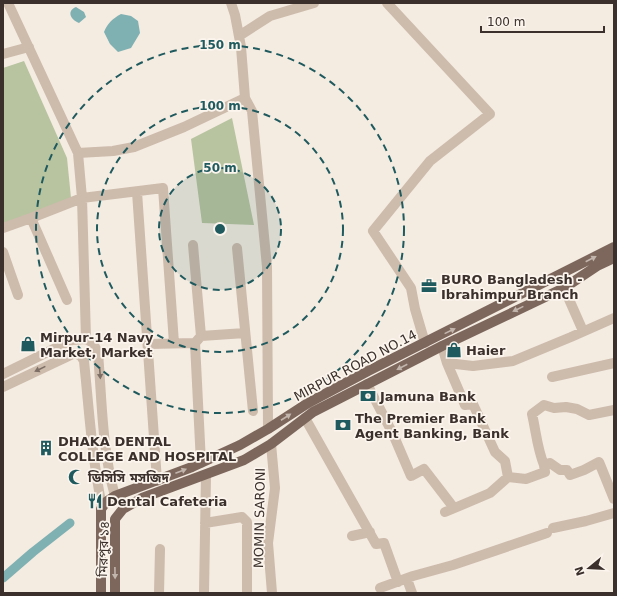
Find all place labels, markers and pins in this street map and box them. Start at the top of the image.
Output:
centre of rings [213,222,227,236]
place label: BURO Bangladesh - Ibrahimpur Branch [441,272,583,302]
office icon: BURO Bangladesh - Ibrahimpur Branch [420,277,438,295]
place label: Mirpur-14 Navy Market, Market [40,330,154,360]
shop icon: Mirpur-14 Navy Market, Market [19,335,37,353]
shop icon: Haier [445,341,463,359]
place label: Haier [466,343,506,358]
bank icon: Jamuna Bank [359,387,377,405]
place label: Jamuna Bank [379,389,476,404]
place label: The Premier Bank Agent Banking, Bank [355,411,509,441]
bank icon: The Premier Bank Agent Banking, Bank [334,416,352,434]
place label: DHAKA DENTAL COLLEGE AND HOSPITAL [58,434,236,464]
building icon: DHAKA DENTAL COLLEGE AND HOSPITAL [37,439,55,457]
mosque icon: ডিসিসি মসজিদ [67,468,85,486]
place label: ডিসিসি মসজিদ [87,470,170,485]
restaurant icon: Dental Cafeteria [86,492,104,510]
place label: Dental Cafeteria [107,494,227,509]

